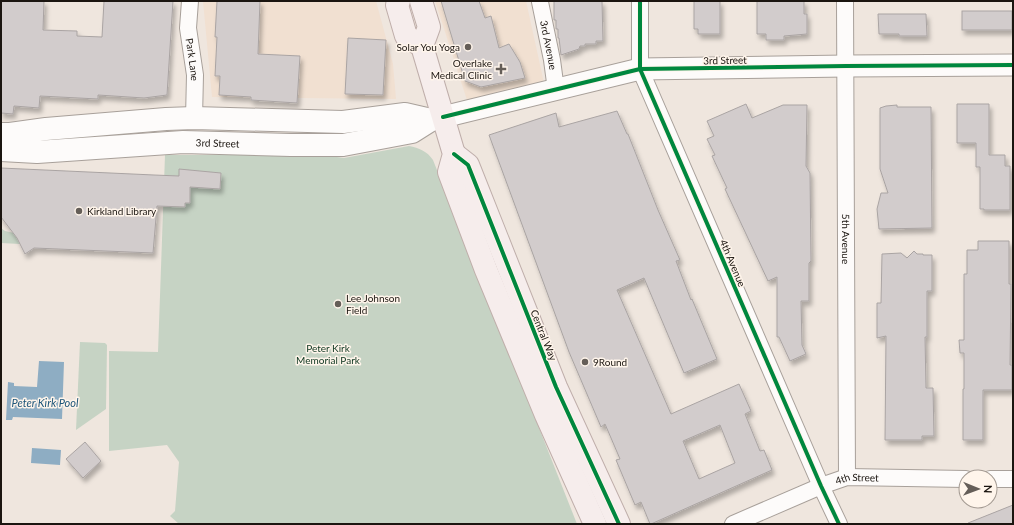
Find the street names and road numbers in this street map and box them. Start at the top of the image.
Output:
street label: 3rd Avenue [538,19,559,71]
street label: Park Lane [184,37,201,81]
street label: 3rd Street [703,54,747,66]
street label: 3rd Street [196,136,240,150]
street label: 5th Avenue [840,214,852,264]
street label: 4th Avenue [718,238,748,288]
street label: Central Way [528,308,560,363]
street label: 4th Street [833,470,879,487]

